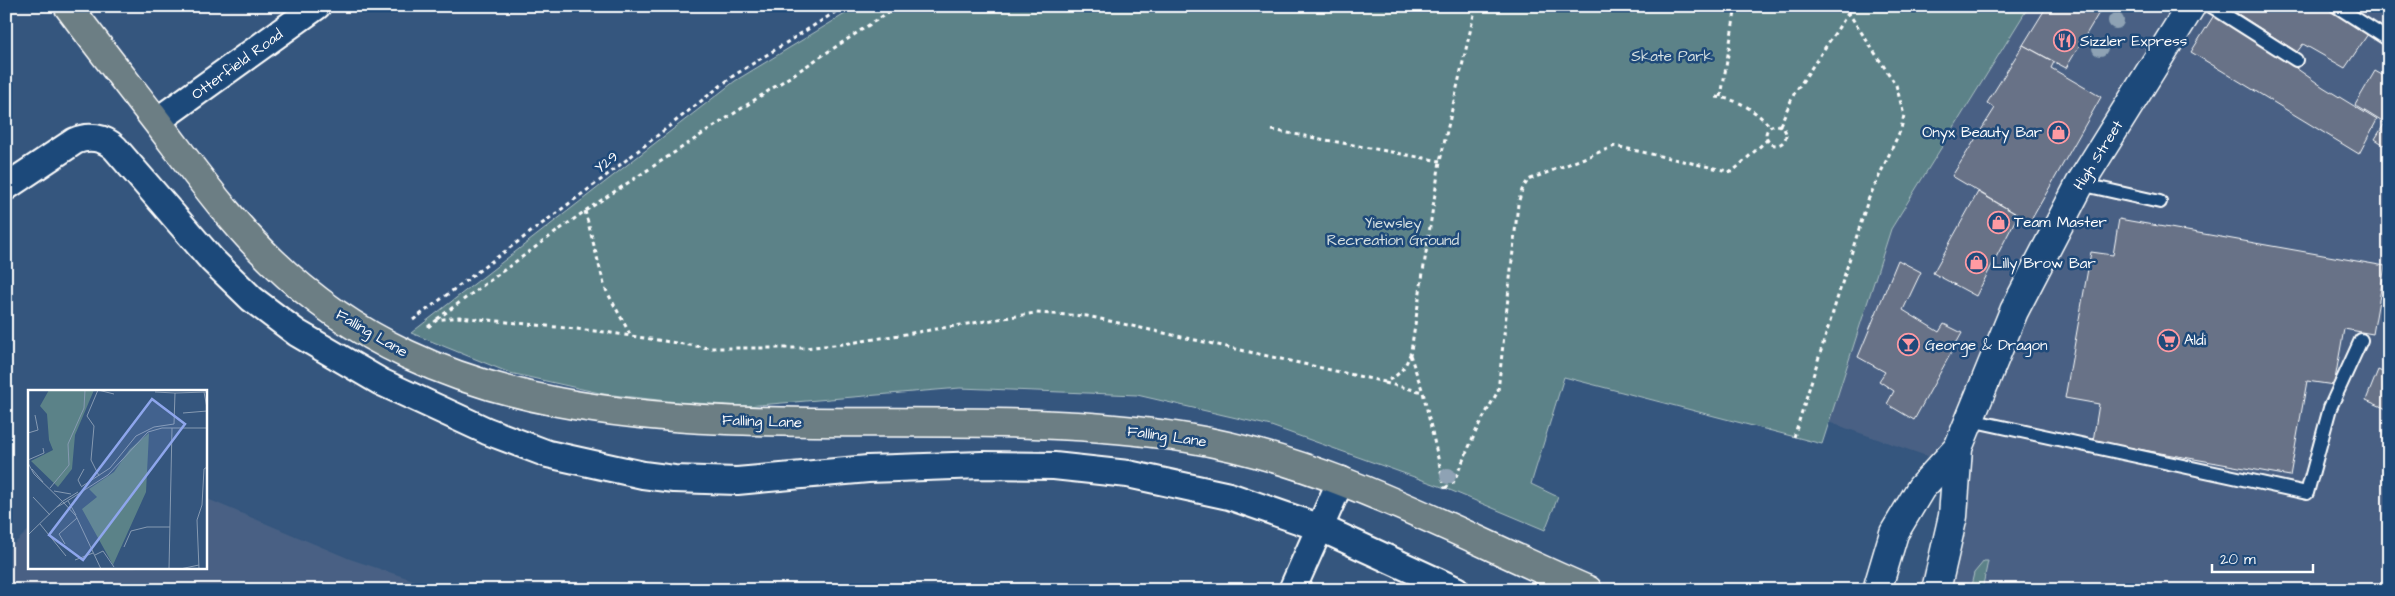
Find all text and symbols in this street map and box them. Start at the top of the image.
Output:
street label: Otterfield Road [187,24,288,105]
restaurant icon: Sizzler Express [2052,29,2076,53]
place label: Sizzler Express [2080,31,2188,52]
park label: Skate Park [1631,46,1713,67]
street label: High Street [2069,116,2129,195]
shop icon: Onyx Beauty Bar [2046,120,2070,144]
place label: Onyx Beauty Bar [1922,122,2042,144]
street label: Y29 [590,146,623,178]
shop icon: Team Master [1986,210,2010,234]
place label: Team Master [2014,212,2107,233]
park label: Yiewsley Recreation Ground [1327,213,1460,251]
shop icon: Lilly Brow Bar [1964,251,1988,275]
place label: Lilly Brow Bar [1992,253,2096,275]
street label: Falling Lane [331,304,412,363]
supermarket icon: Aldi [2156,328,2180,352]
place label: Aldi [2184,330,2207,351]
bar icon: George & Dragon [1897,333,1921,357]
place label: George & Dragon [1925,335,2048,357]
inset map [28,390,206,568]
street label: Falling Lane [722,410,802,434]
street label: Falling Lane [1126,421,1208,453]
scale bar [2212,541,2314,573]
text: 20 m [2220,549,2256,570]

